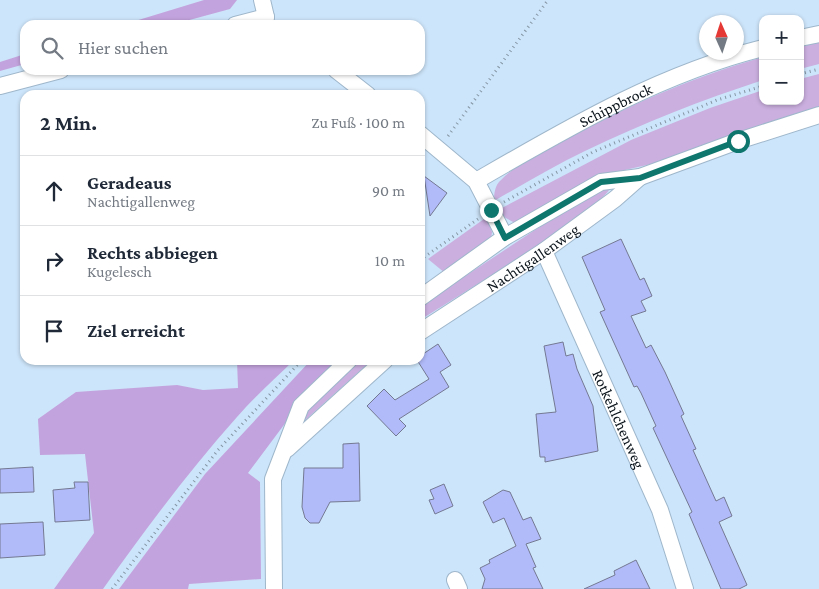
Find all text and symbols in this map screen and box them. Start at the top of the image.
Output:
north arrow [699,15,744,60]
map controls [759,15,804,105]
button: + [759,15,804,60]
search box [20,20,425,75]
icon: search [38,34,66,62]
text: Hier suchen [78,37,168,58]
button: − [759,60,804,105]
street label: Schippbrock [576,80,655,130]
text: 2 Min. [40,111,97,135]
text: Zu Fuß · 100 m [311,114,405,131]
route start [727,130,750,153]
text: Geradeaus [87,172,172,193]
icon: ahead [40,177,68,205]
text: 90 m [372,182,405,199]
text: Nachtigallenweg [87,193,195,210]
route end [480,199,503,222]
street label: Nachtigallenweg [483,220,583,295]
text: Rechts abbiegen [87,242,218,263]
icon: right [40,247,68,275]
text: 10 m [375,252,405,269]
text: Kugelesch [87,263,152,280]
icon: arrive [40,317,68,345]
text: Ziel erreicht [87,320,185,341]
street label: Rotkehlchenweg [589,367,648,472]

